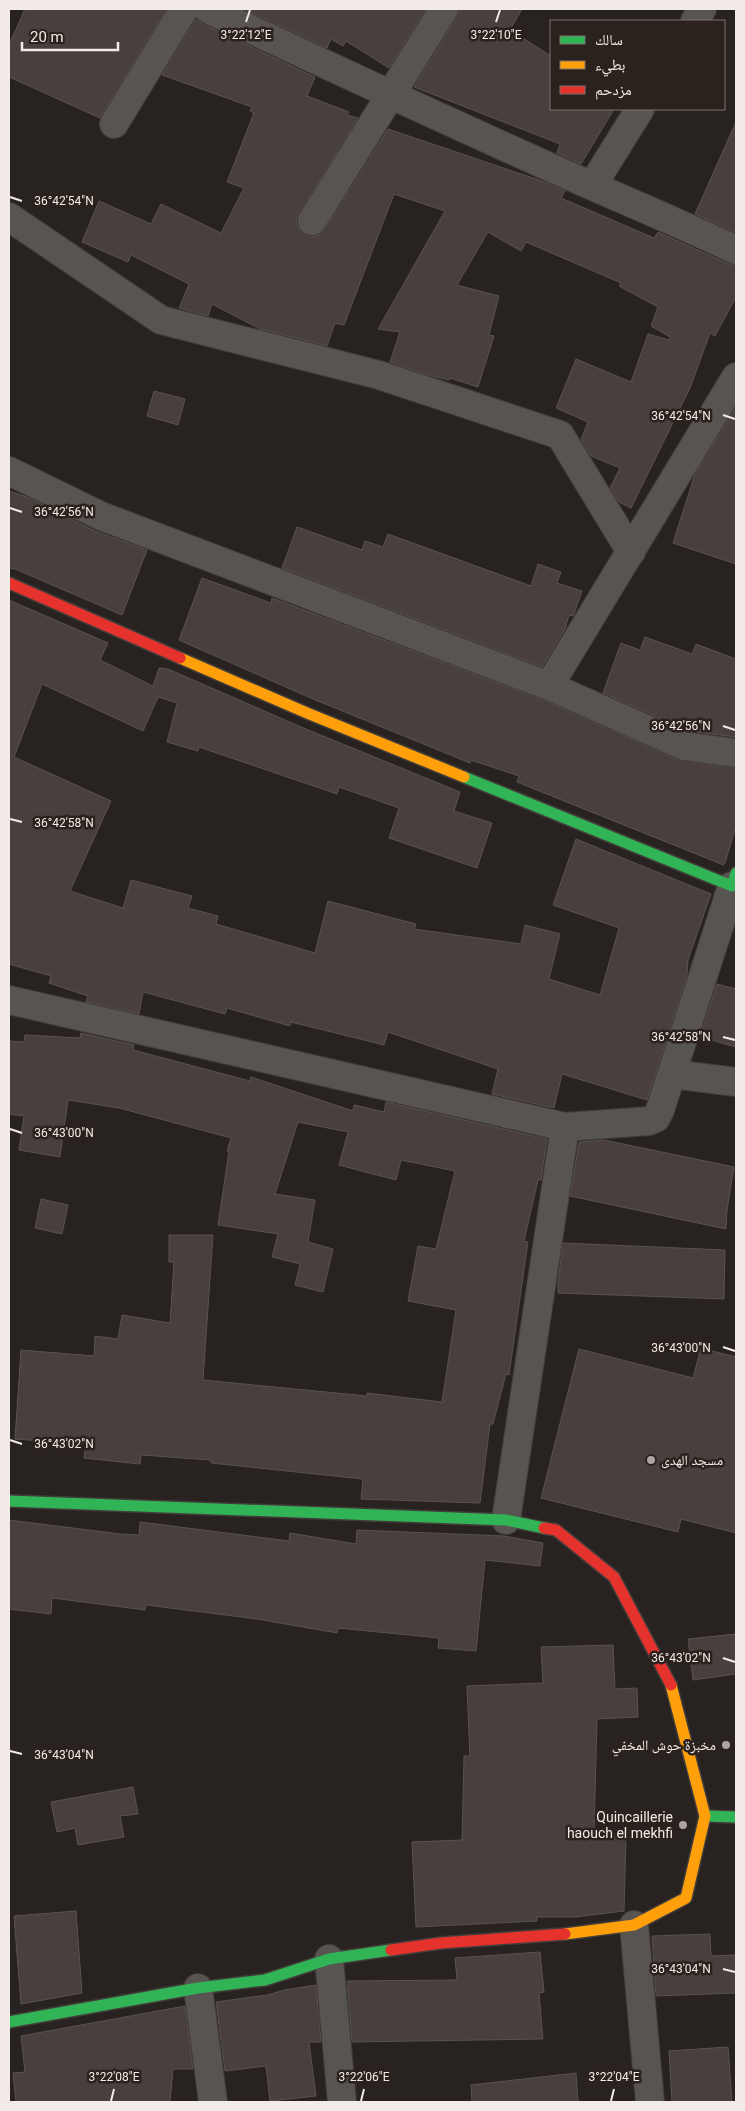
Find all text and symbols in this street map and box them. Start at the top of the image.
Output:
scale bar [22,20,119,52]
legend [550,20,725,110]
text: 20 m [30,28,64,46]
text: 3°22'12"E [221,28,272,42]
text: 3°22'10"E [471,28,522,42]
text: سالك [595,31,623,49]
text: بطيء [595,56,625,77]
text: مزدحم [595,81,632,100]
text: 36°42'54"N [34,194,94,208]
text: 36°42'54"N [651,409,711,423]
text: 36°42'56"N [34,505,94,519]
text: 36°42'56"N [651,719,711,733]
text: 36°42'58"N [34,816,94,830]
text: 36°42'58"N [651,1030,711,1044]
text: 36°43'00"N [34,1126,94,1140]
text: 36°43'00"N [651,1341,711,1355]
text: 36°43'02"N [34,1437,94,1451]
place label: مسجد الهدى [661,1452,723,1469]
marker: مسجد الهدى [645,1454,657,1466]
text: 36°43'02"N [651,1651,711,1665]
place label: مخبزة حوش المخفي [612,1737,716,1757]
marker: مخبزة حوش المخفي [720,1739,732,1751]
text: 36°43'04"N [34,1748,94,1762]
place label: Quincaillerie haouch el mekhfi [567,1809,673,1841]
marker: Quincaillerie haouch el mekhfi [677,1819,689,1831]
text: 36°43'04"N [651,1962,711,1976]
text: 3°22'08"E [89,2070,140,2084]
text: 3°22'06"E [339,2070,390,2084]
text: 3°22'04"E [589,2070,640,2084]

